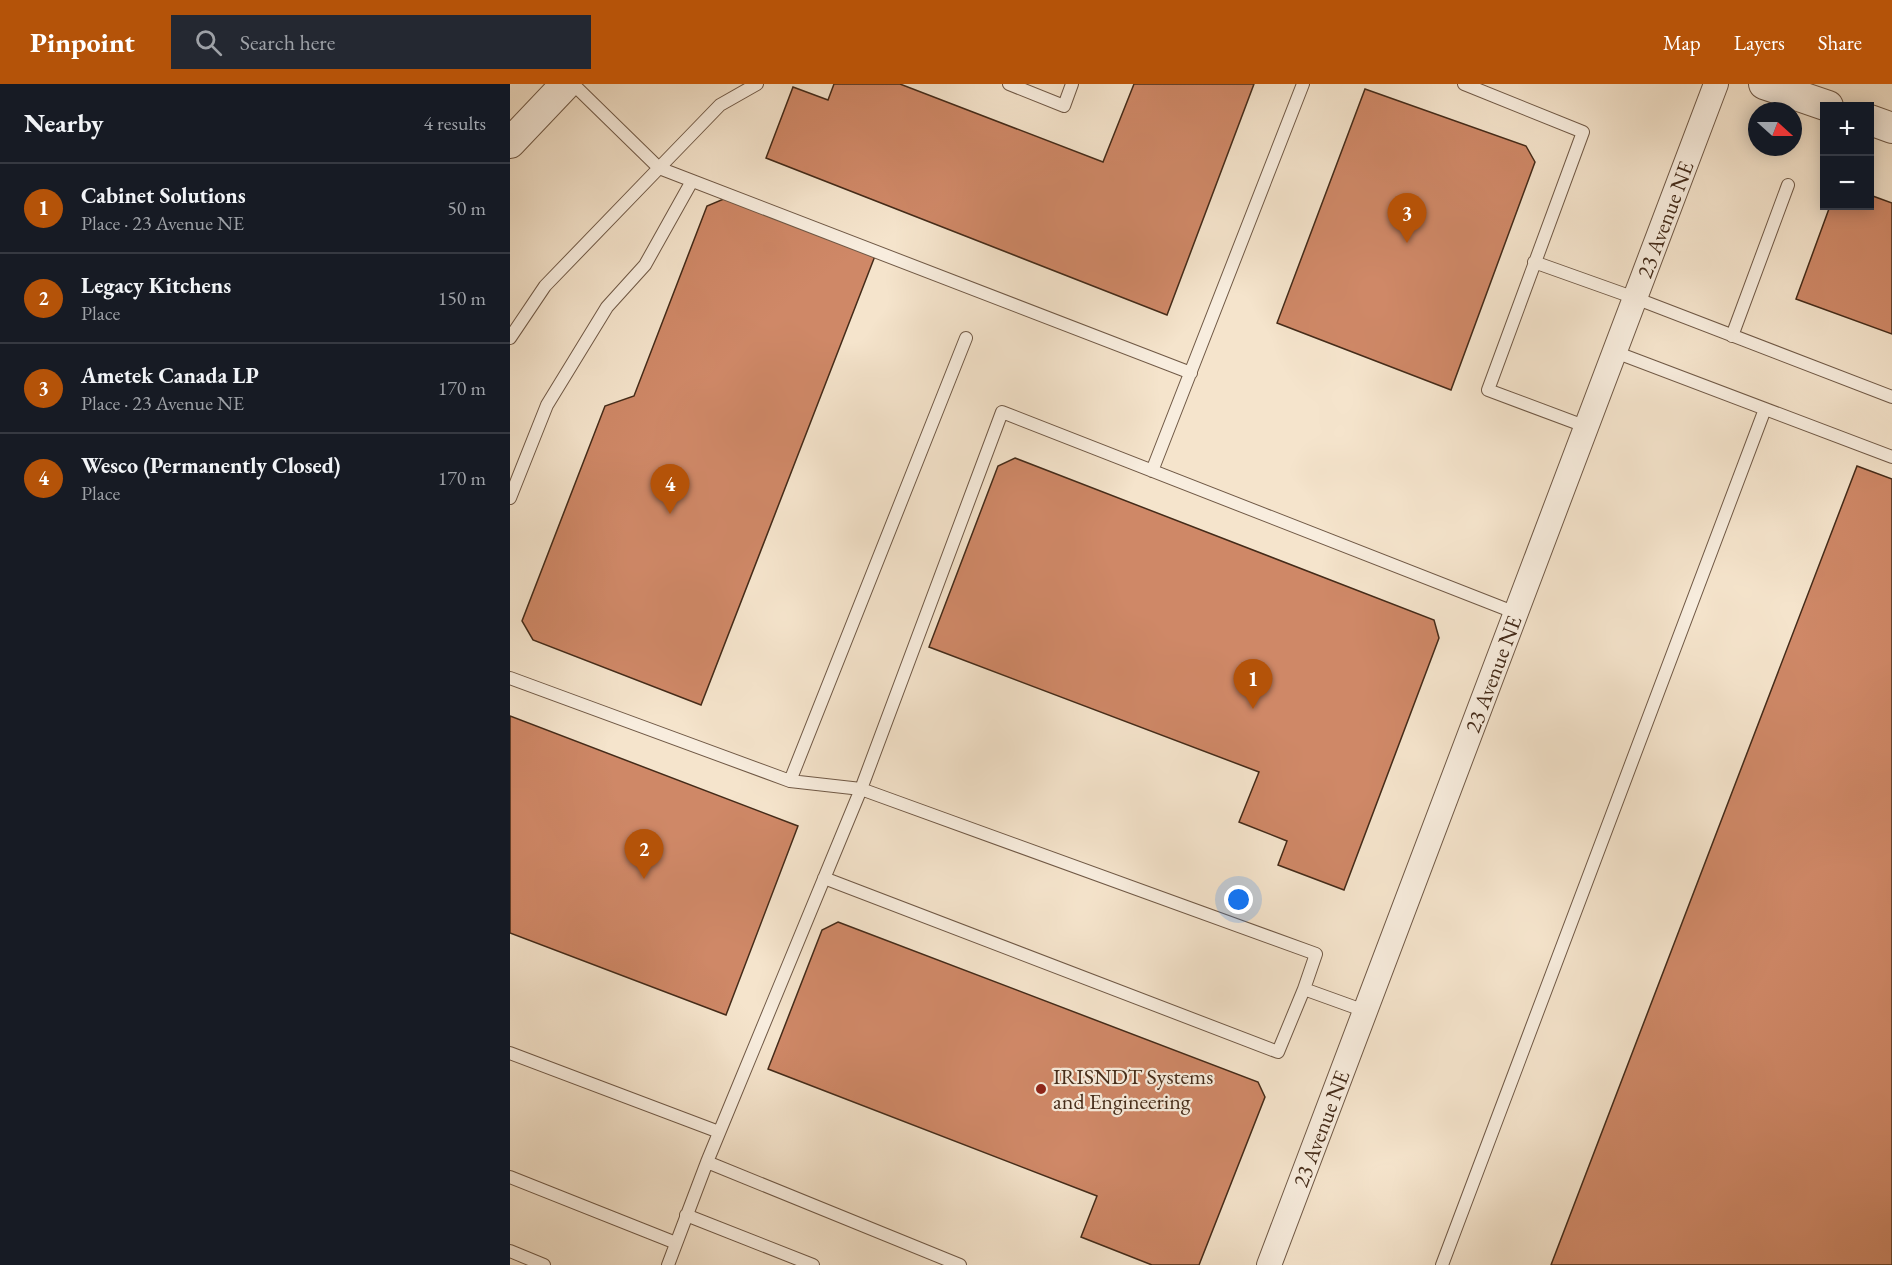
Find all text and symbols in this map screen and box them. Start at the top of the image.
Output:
search box [171,15,591,69]
text: Pinpoint [30,24,135,60]
icon: search [192,26,225,59]
text: Search here [240,28,335,57]
text: Map [1663,29,1701,56]
text: Layers [1734,29,1785,56]
text: Share [1818,29,1862,56]
north arrow [1748,102,1802,156]
map controls [1820,102,1874,210]
button: + [1820,102,1874,156]
text: Nearby [24,106,104,140]
text: 4 results [423,110,486,136]
button: − [1820,156,1874,210]
street label: 23 Avenue NE [1630,157,1701,282]
text: Cabinet Solutions [81,181,246,210]
pin: 3 [1388,194,1426,243]
text: 1 [38,195,49,221]
text: 50 m [447,195,486,221]
text: Place · 23 Avenue NE [81,210,244,236]
text: Legacy Kitchens [81,271,231,300]
text: 2 [38,285,49,311]
text: 150 m [438,285,486,311]
text: Place [81,300,120,326]
text: Ametek Canada LP [81,361,259,390]
text: 3 [38,375,49,401]
text: 170 m [438,375,486,401]
text: Place · 23 Avenue NE [81,390,244,416]
text: Wesco (Permanently Closed) [81,451,341,480]
pin: 4 [650,464,690,514]
text: 4 [38,465,49,491]
text: 170 m [438,465,486,491]
text: Place [81,480,120,506]
street label: 23 Avenue NE [1458,611,1529,737]
pin: 1 [1234,660,1272,709]
pin: 2 [624,830,664,879]
your location [1224,885,1253,914]
place label: IRISNDT Systems and Engineering [1053,1062,1213,1116]
street label: 23 Avenue NE [1286,1066,1356,1191]
marker: IRISNDT Systems and Engineering [1034,1082,1048,1096]

